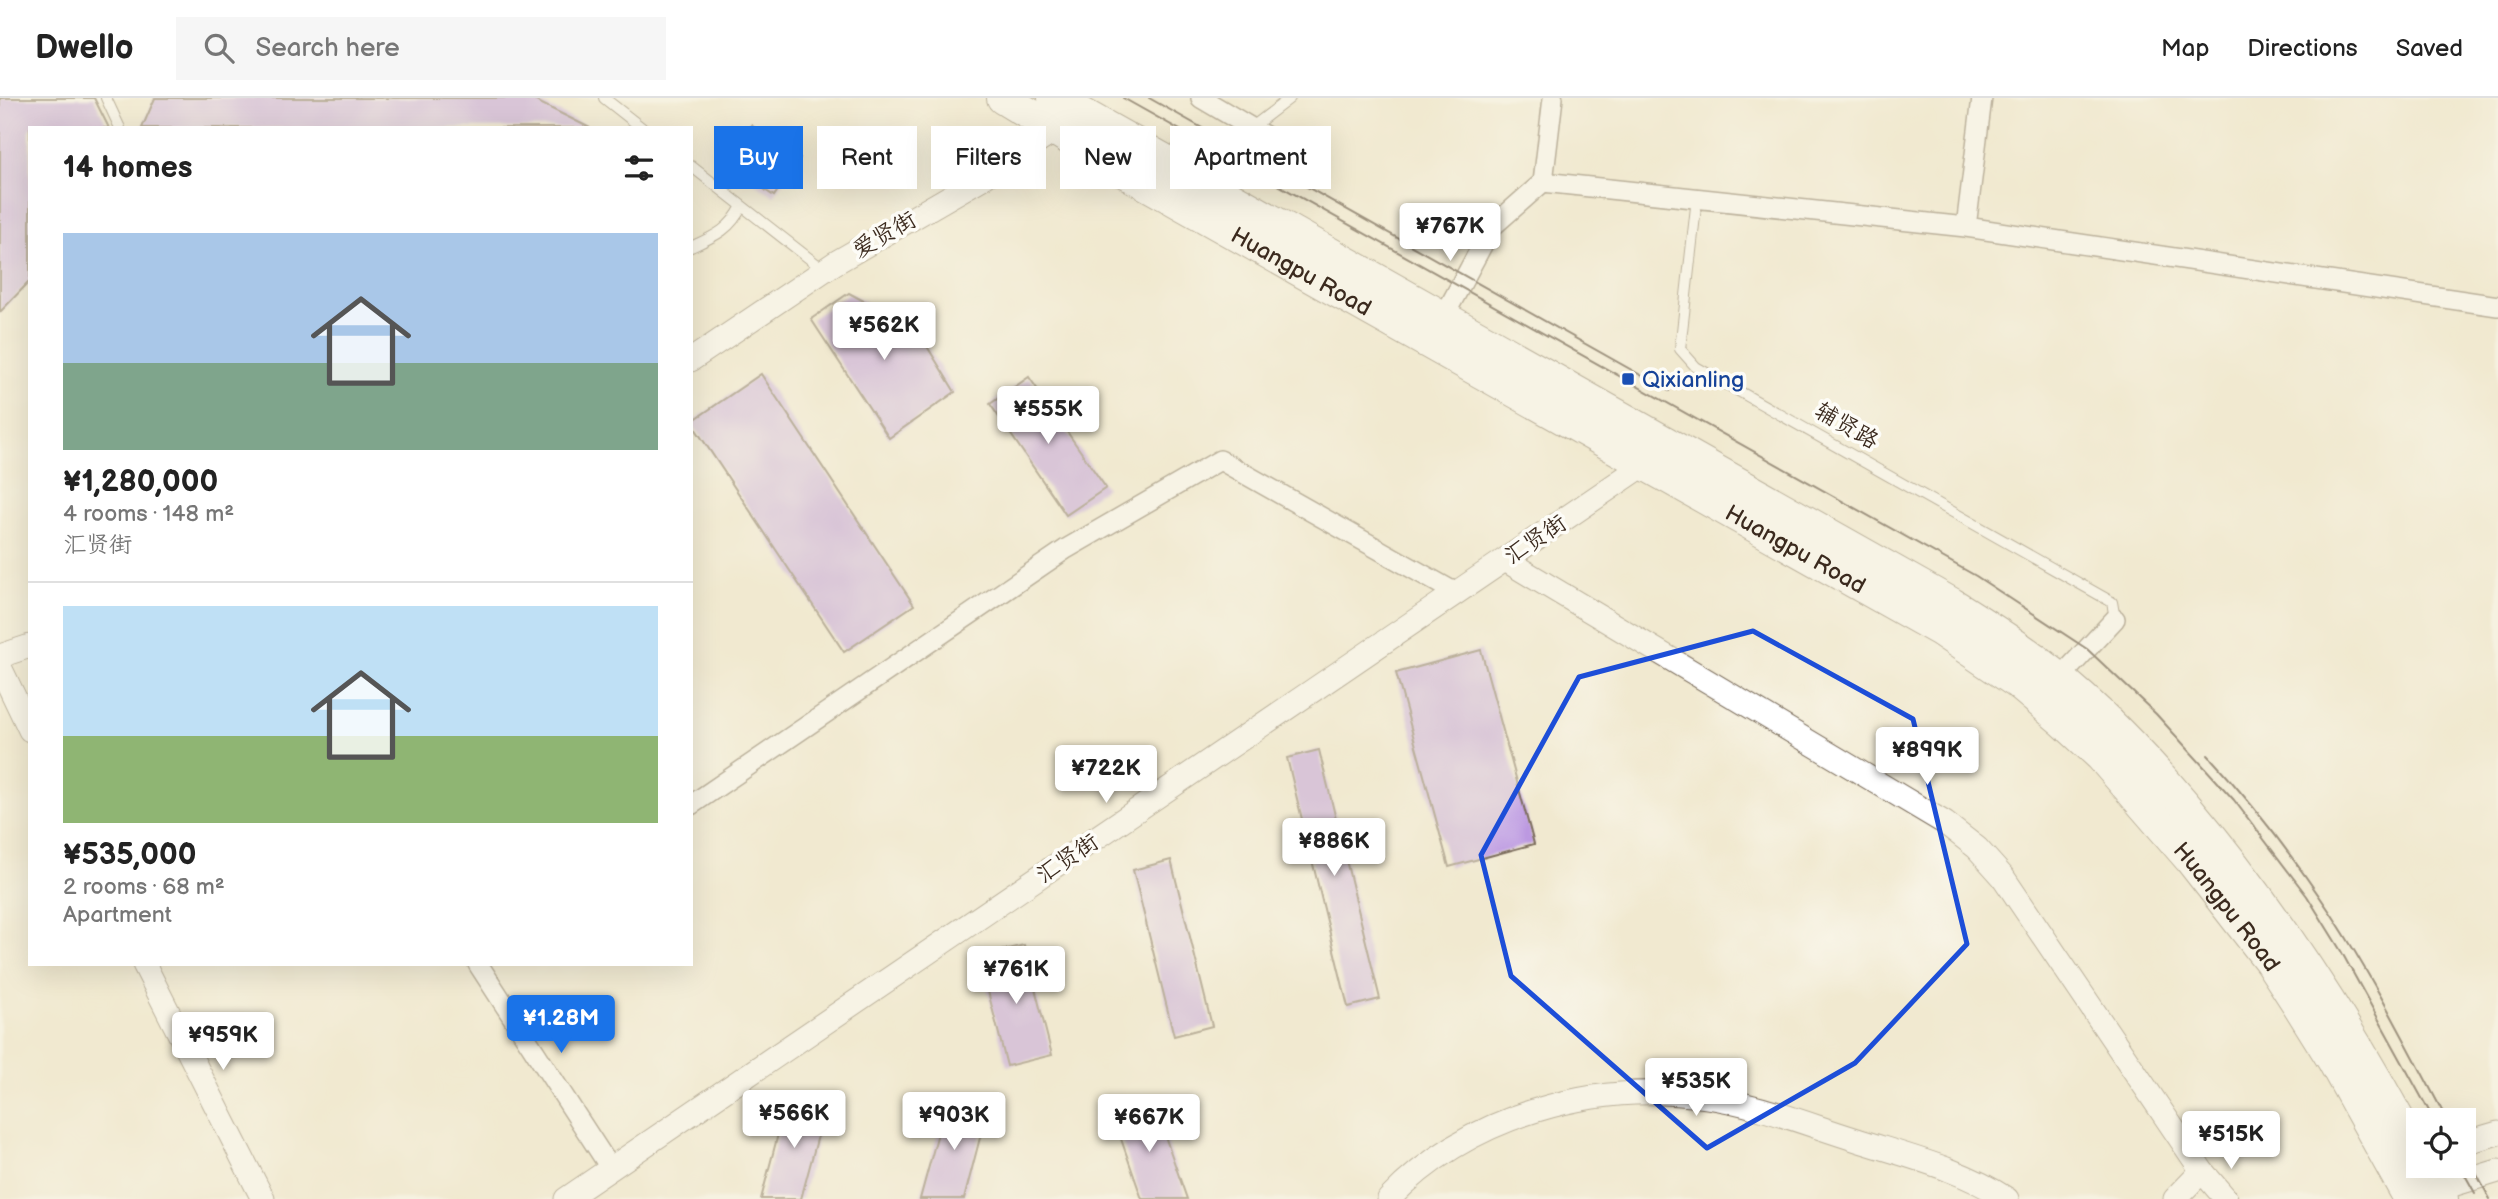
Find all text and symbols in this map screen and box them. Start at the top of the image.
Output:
search box [176,17,666,80]
text: Dwello [35,28,134,68]
icon: search [200,29,238,67]
text: Search here [256,33,400,64]
text: Map [2161,34,2209,63]
text: Directions [2247,34,2358,63]
text: Saved [2396,34,2463,63]
chip: Buy [714,126,803,189]
chip: Rent [817,126,917,189]
chip: Filters [931,126,1046,189]
chip: New [1060,126,1156,189]
chip: Apartment [1170,126,1331,189]
icon: filters [620,149,658,187]
text: 14 homes [63,150,192,186]
pin: ¥767K [1401,204,1499,263]
street label: 爱贤街 [848,205,921,264]
text: ¥767K [1416,212,1484,240]
street label: Huangpu Road [1226,221,1376,323]
icon: home [298,278,424,404]
pin: ¥562K [835,302,933,362]
text: ¥562K [849,311,919,339]
place label: Qixianling [1642,366,1744,394]
marker: Qixianling [1620,371,1636,387]
pin: ¥555K [999,386,1097,446]
text: ¥555K [1013,395,1083,423]
street label: 辅贤路 [1810,396,1883,455]
text: ¥1,280,000 [63,464,218,500]
street label: Huangpu Road [1720,499,1870,600]
text: 4 rooms · 148 m² [63,500,234,528]
street label: 汇贤街 [1499,509,1572,571]
text: 汇贤街 [63,531,132,559]
icon: home [298,652,424,778]
pin: ¥899K [1878,728,1976,787]
text: ¥899K [1892,736,1962,764]
pin: ¥722K [1057,746,1155,805]
text: ¥722K [1071,754,1141,782]
pin: ¥886K [1285,818,1383,878]
text: ¥886K [1298,827,1370,855]
street label: 汇贤街 [1031,828,1104,890]
text: ¥535,000 [63,837,196,873]
street label: Huangpu Road [2167,837,2286,977]
text: 2 rooms · 68 m² [63,873,225,901]
text: Apartment [63,901,172,929]
pin: ¥761K [967,946,1065,1006]
text: ¥761K [983,955,1049,983]
pin: ¥1.28M [504,996,618,1055]
text: ¥1.28M [523,1004,599,1032]
pin: ¥959K [174,1012,272,1072]
text: ¥959K [188,1021,258,1049]
pin: ¥535K [1647,1058,1745,1118]
text: ¥535K [1661,1067,1731,1095]
pin: ¥566K [745,1090,843,1150]
pin: ¥903K [905,1093,1003,1152]
pin: ¥667K [1100,1094,1198,1154]
text: ¥566K [759,1099,829,1127]
text: ¥903K [918,1101,990,1129]
text: ¥667K [1114,1103,1184,1131]
map controls [2406,1108,2476,1178]
button: locate [2406,1108,2476,1178]
pin: ¥515K [2182,1112,2280,1171]
text: ¥515K [2198,1120,2264,1148]

